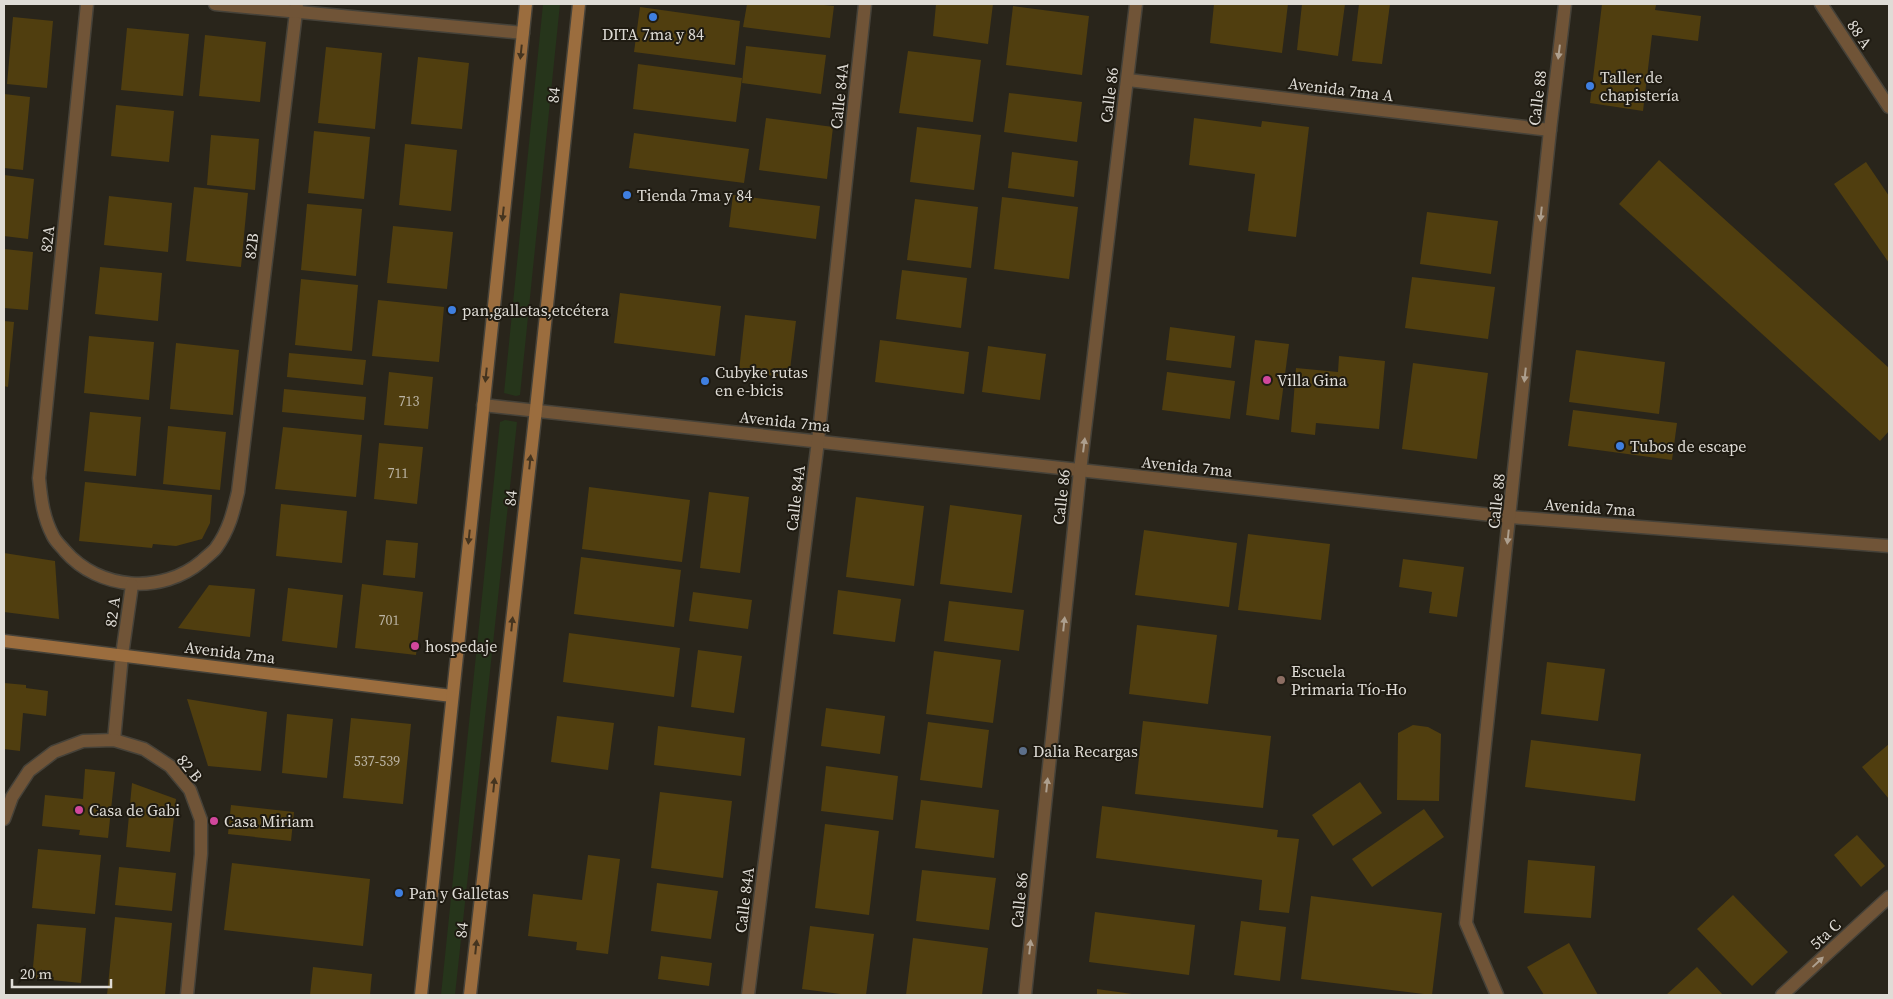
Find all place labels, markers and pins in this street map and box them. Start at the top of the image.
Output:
marker: DITA 7ma y 84 [647,11,659,23]
place label: DITA 7ma y 84 [602,23,704,45]
place label: Taller de chapistería [1600,66,1680,106]
marker: Taller de chapistería [1584,80,1596,92]
place label: Tienda 7ma y 84 [637,184,752,206]
marker: Tienda 7ma y 84 [621,189,633,201]
place label: pan,galletas,etcétera [462,299,610,321]
marker: pan,galletas,etcétera [446,304,458,316]
place label: Cubyke rutas en e-bicis [715,361,808,401]
place label: Villa Gina [1277,369,1348,391]
marker: Villa Gina [1261,374,1273,386]
marker: Cubyke rutas en e-bicis [699,375,711,387]
place label: Tubos de escape [1630,435,1747,457]
marker: Tubos de escape [1614,440,1626,452]
place label: hospedaje [425,635,497,657]
marker: hospedaje [409,640,421,652]
place label: Escuela Primaria Tío-Ho [1291,660,1407,700]
marker: Escuela Primaria Tío-Ho [1275,674,1287,686]
place label: Dalia Recargas [1033,740,1138,762]
marker: Dalia Recargas [1017,745,1029,757]
place label: Casa de Gabi [89,799,180,821]
marker: Casa de Gabi [73,804,85,816]
place label: Casa Miriam [224,810,314,832]
marker: Casa Miriam [208,815,220,827]
place label: Pan y Galletas [409,882,509,904]
marker: Pan y Galletas [393,887,405,899]

